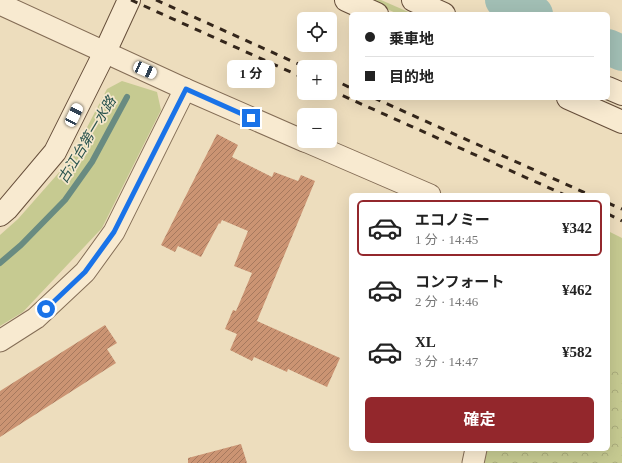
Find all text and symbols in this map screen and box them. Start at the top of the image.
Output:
map controls [297,12,337,148]
button: locate [297,12,337,52]
text: 乗車地 [389,31,434,47]
car [132,60,158,80]
callout: 1 分 [227,60,275,88]
button: + [297,60,337,100]
text: 1 分 [240,66,262,81]
text: 目的地 [389,69,434,85]
water label: 古江台第一水路 [55,93,119,186]
car [63,102,85,128]
button: − [297,108,337,148]
route end [242,109,260,127]
icon: car [367,210,403,246]
text: エコノミー [415,212,490,228]
text: ¥342 [562,220,592,236]
text: 1 分 · 14:45 [415,232,478,247]
icon: car [367,272,403,308]
text: コンフォート [415,274,505,290]
text: ¥462 [562,282,592,298]
text: 2 分 · 14:46 [415,294,478,309]
route start [37,300,55,318]
icon: car [367,334,403,370]
text: XL [415,334,436,350]
text: ¥582 [562,344,592,360]
text: 3 分 · 14:47 [415,354,478,369]
button: 確定 [365,397,594,443]

